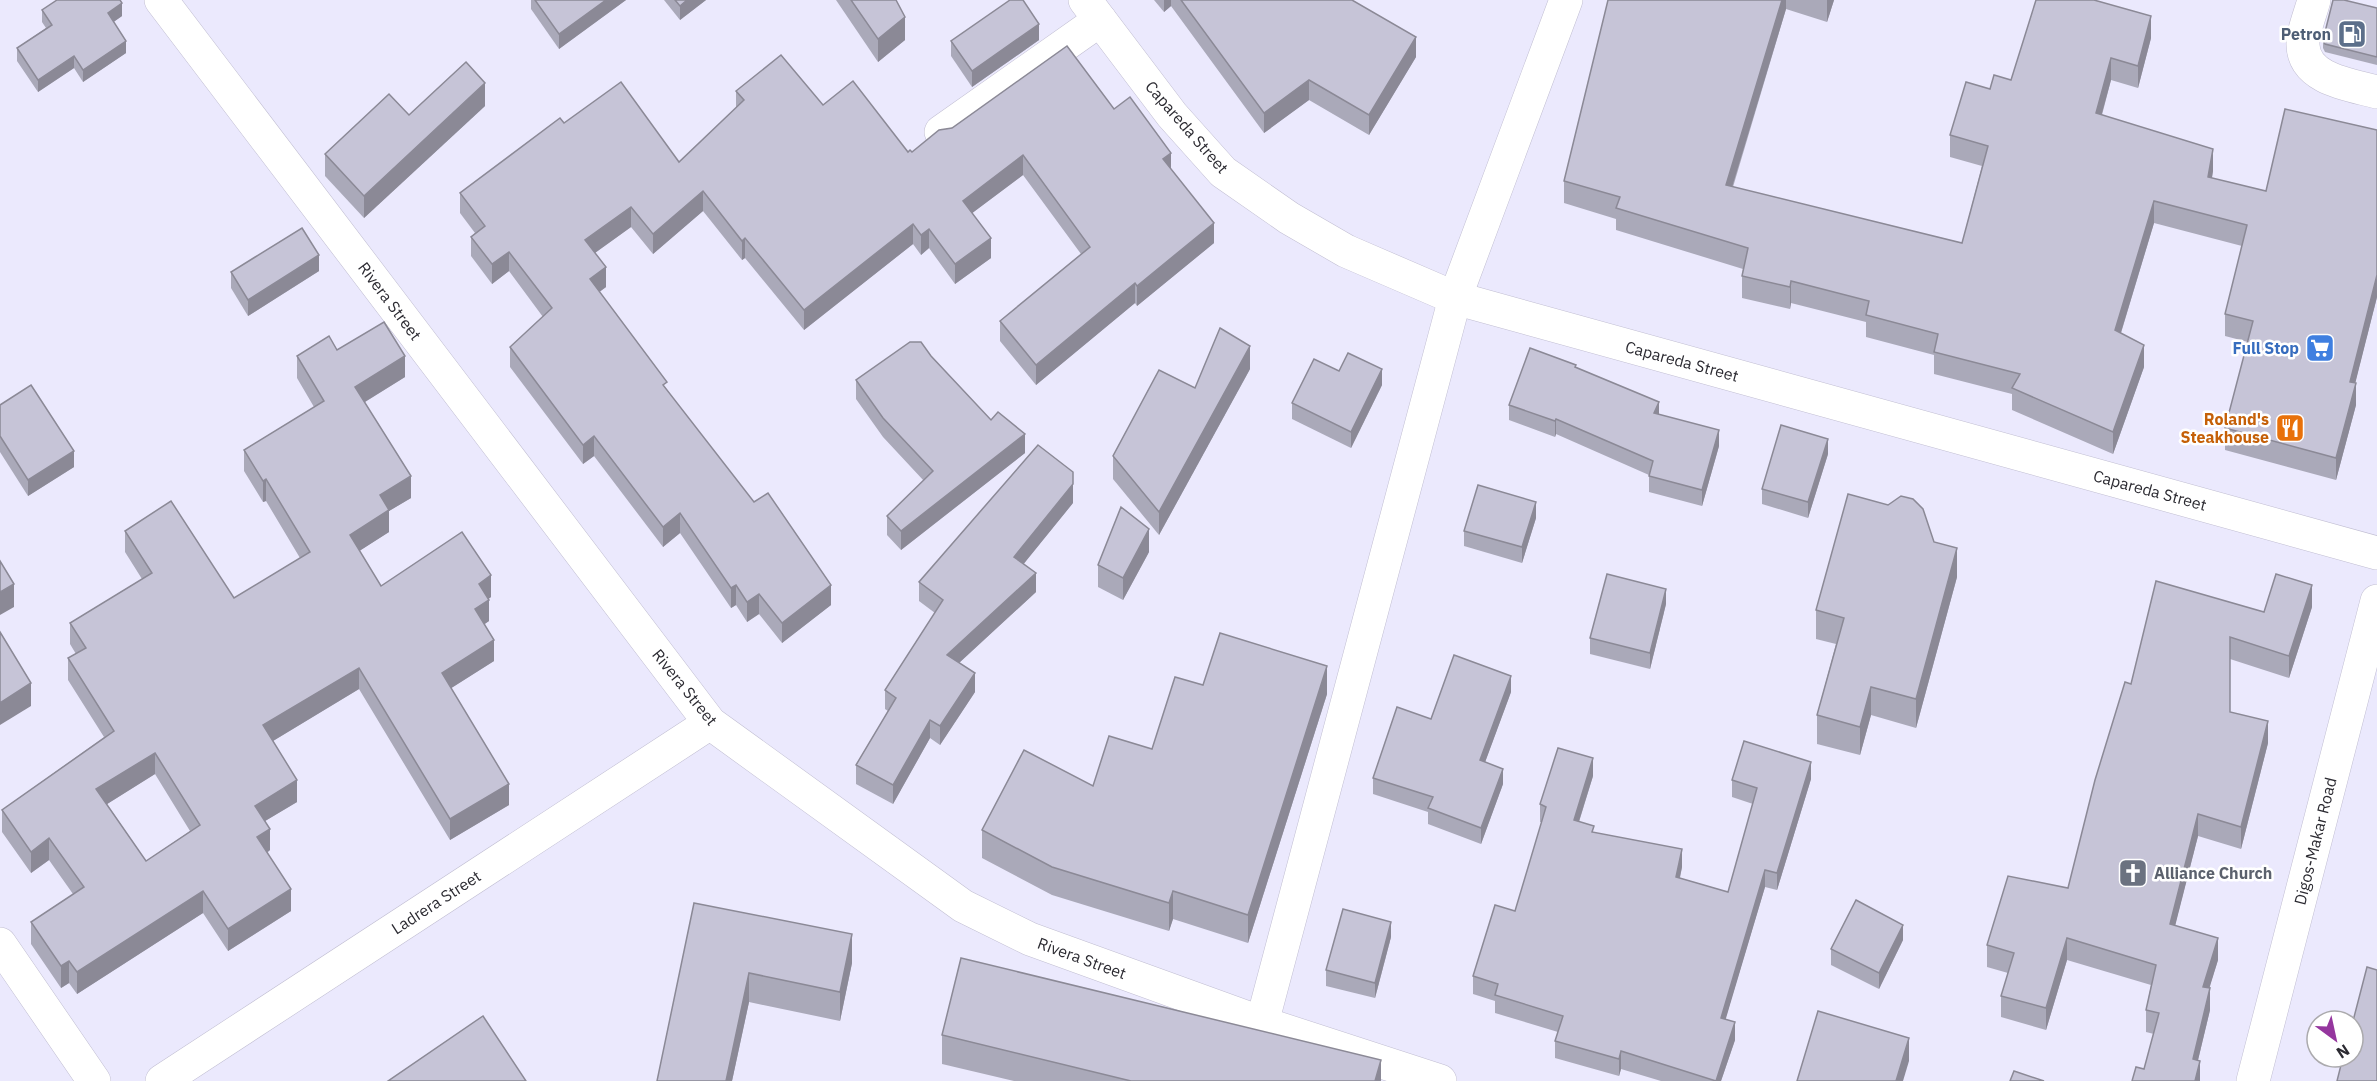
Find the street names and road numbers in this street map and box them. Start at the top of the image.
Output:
street label: Capareda Street [1141,77,1233,177]
street label: Rivera Street [354,258,426,344]
street label: Capareda Street [1623,336,1741,386]
street label: Capareda Street [2091,465,2209,515]
street label: Rivera Street [648,645,722,729]
street label: Digos-Makar Road [2289,775,2341,907]
street label: Ladrera Street [388,866,484,938]
street label: Rivera Street [1035,933,1129,983]

